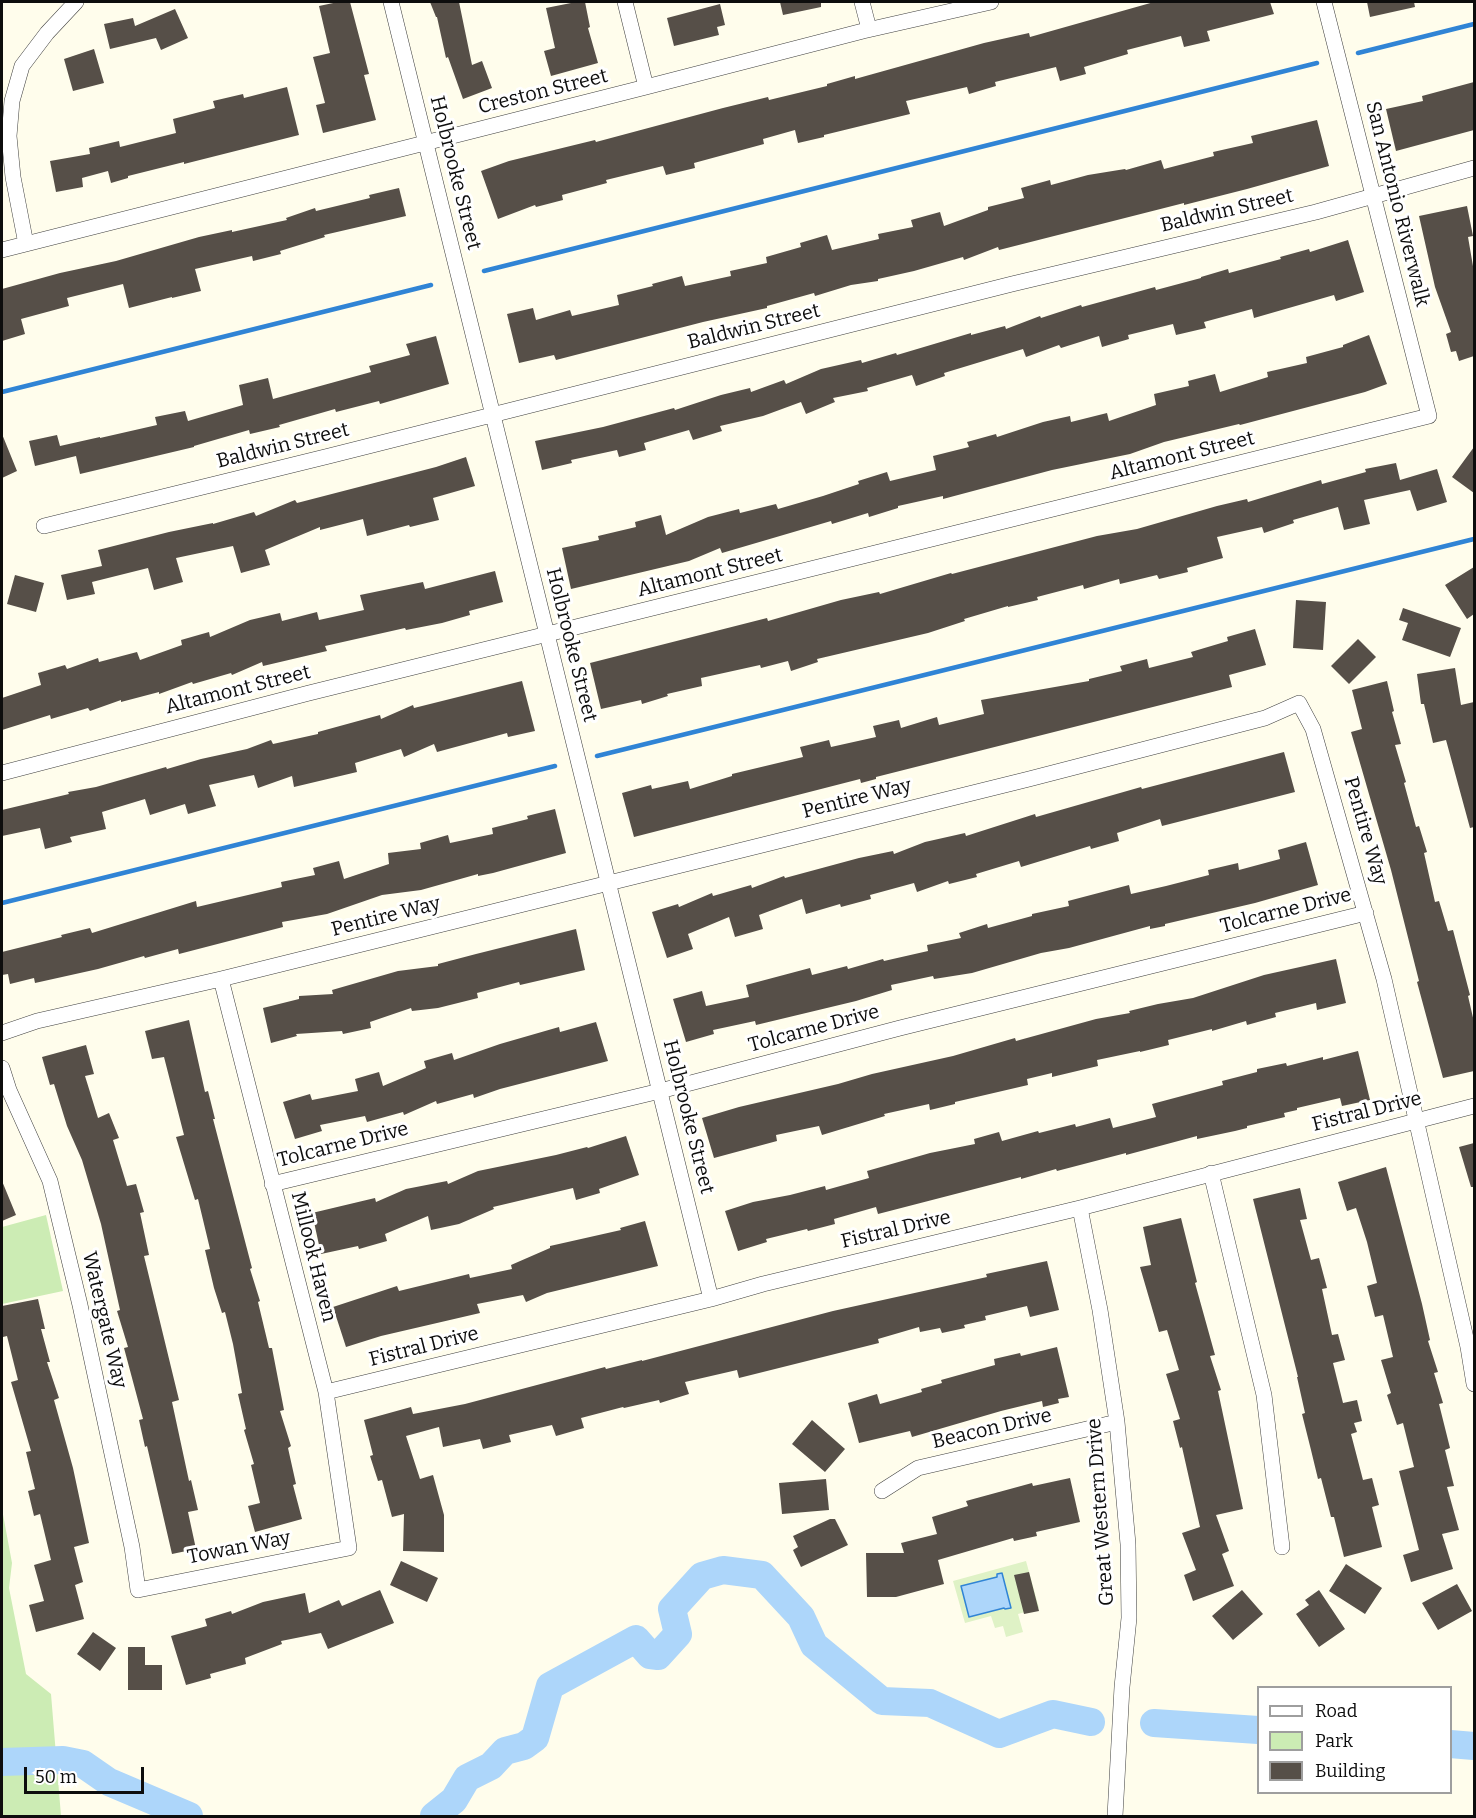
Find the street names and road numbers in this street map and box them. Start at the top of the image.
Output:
street label: Creston Street [476,64,610,120]
street label: Holbrooke Street [424,94,486,252]
street label: San Antonio Riverwalk [1360,99,1434,309]
street label: Baldwin Street [1158,184,1296,238]
street label: Baldwin Street [685,299,823,355]
street label: Baldwin Street [214,418,352,474]
street label: Altamont Street [1107,426,1257,486]
street label: Altamont Street [635,543,785,603]
street label: Holbrooke Street [540,566,602,724]
street label: Altamont Street [163,660,313,720]
street label: Pentire Way [800,774,914,824]
street label: Pentire Way [1338,774,1392,888]
street label: Tolcarne Drive [1218,883,1354,939]
street label: Pentire Way [329,892,443,942]
street label: Tolcarne Drive [746,1000,882,1058]
street label: Holbrooke Street [657,1038,719,1196]
street label: Fistral Drive [1310,1087,1424,1137]
street label: Tolcarne Drive [275,1117,411,1173]
street label: Millook Haven [285,1189,341,1325]
street label: Fistral Drive [839,1206,953,1254]
street label: Watergate Way [77,1249,131,1391]
street label: Fistral Drive [367,1322,481,1372]
street label: Beacon Drive [930,1404,1054,1454]
street label: Great Western Drive [1082,1417,1120,1607]
street label: Towan Way [185,1526,293,1570]

